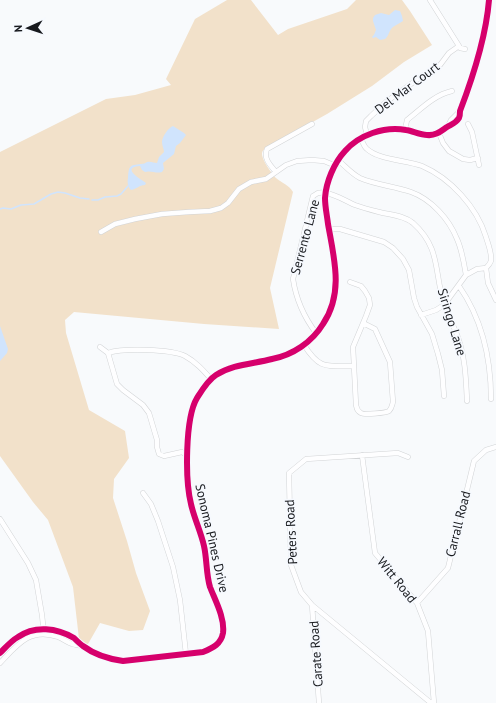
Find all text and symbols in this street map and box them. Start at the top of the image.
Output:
north arrow [8,8,48,48]
text: N [11,25,25,33]
street label: Del Mar Court [371,58,443,118]
street label: Serrento Lane [287,197,323,277]
street label: Siringo Lane [434,286,470,358]
street label: Sonoma Pines Drive [191,482,233,594]
street label: Carrall Road [442,489,474,559]
street label: Peters Road [281,499,301,565]
street label: Witt Road [373,554,421,606]
street label: Carate Road [305,620,327,688]

